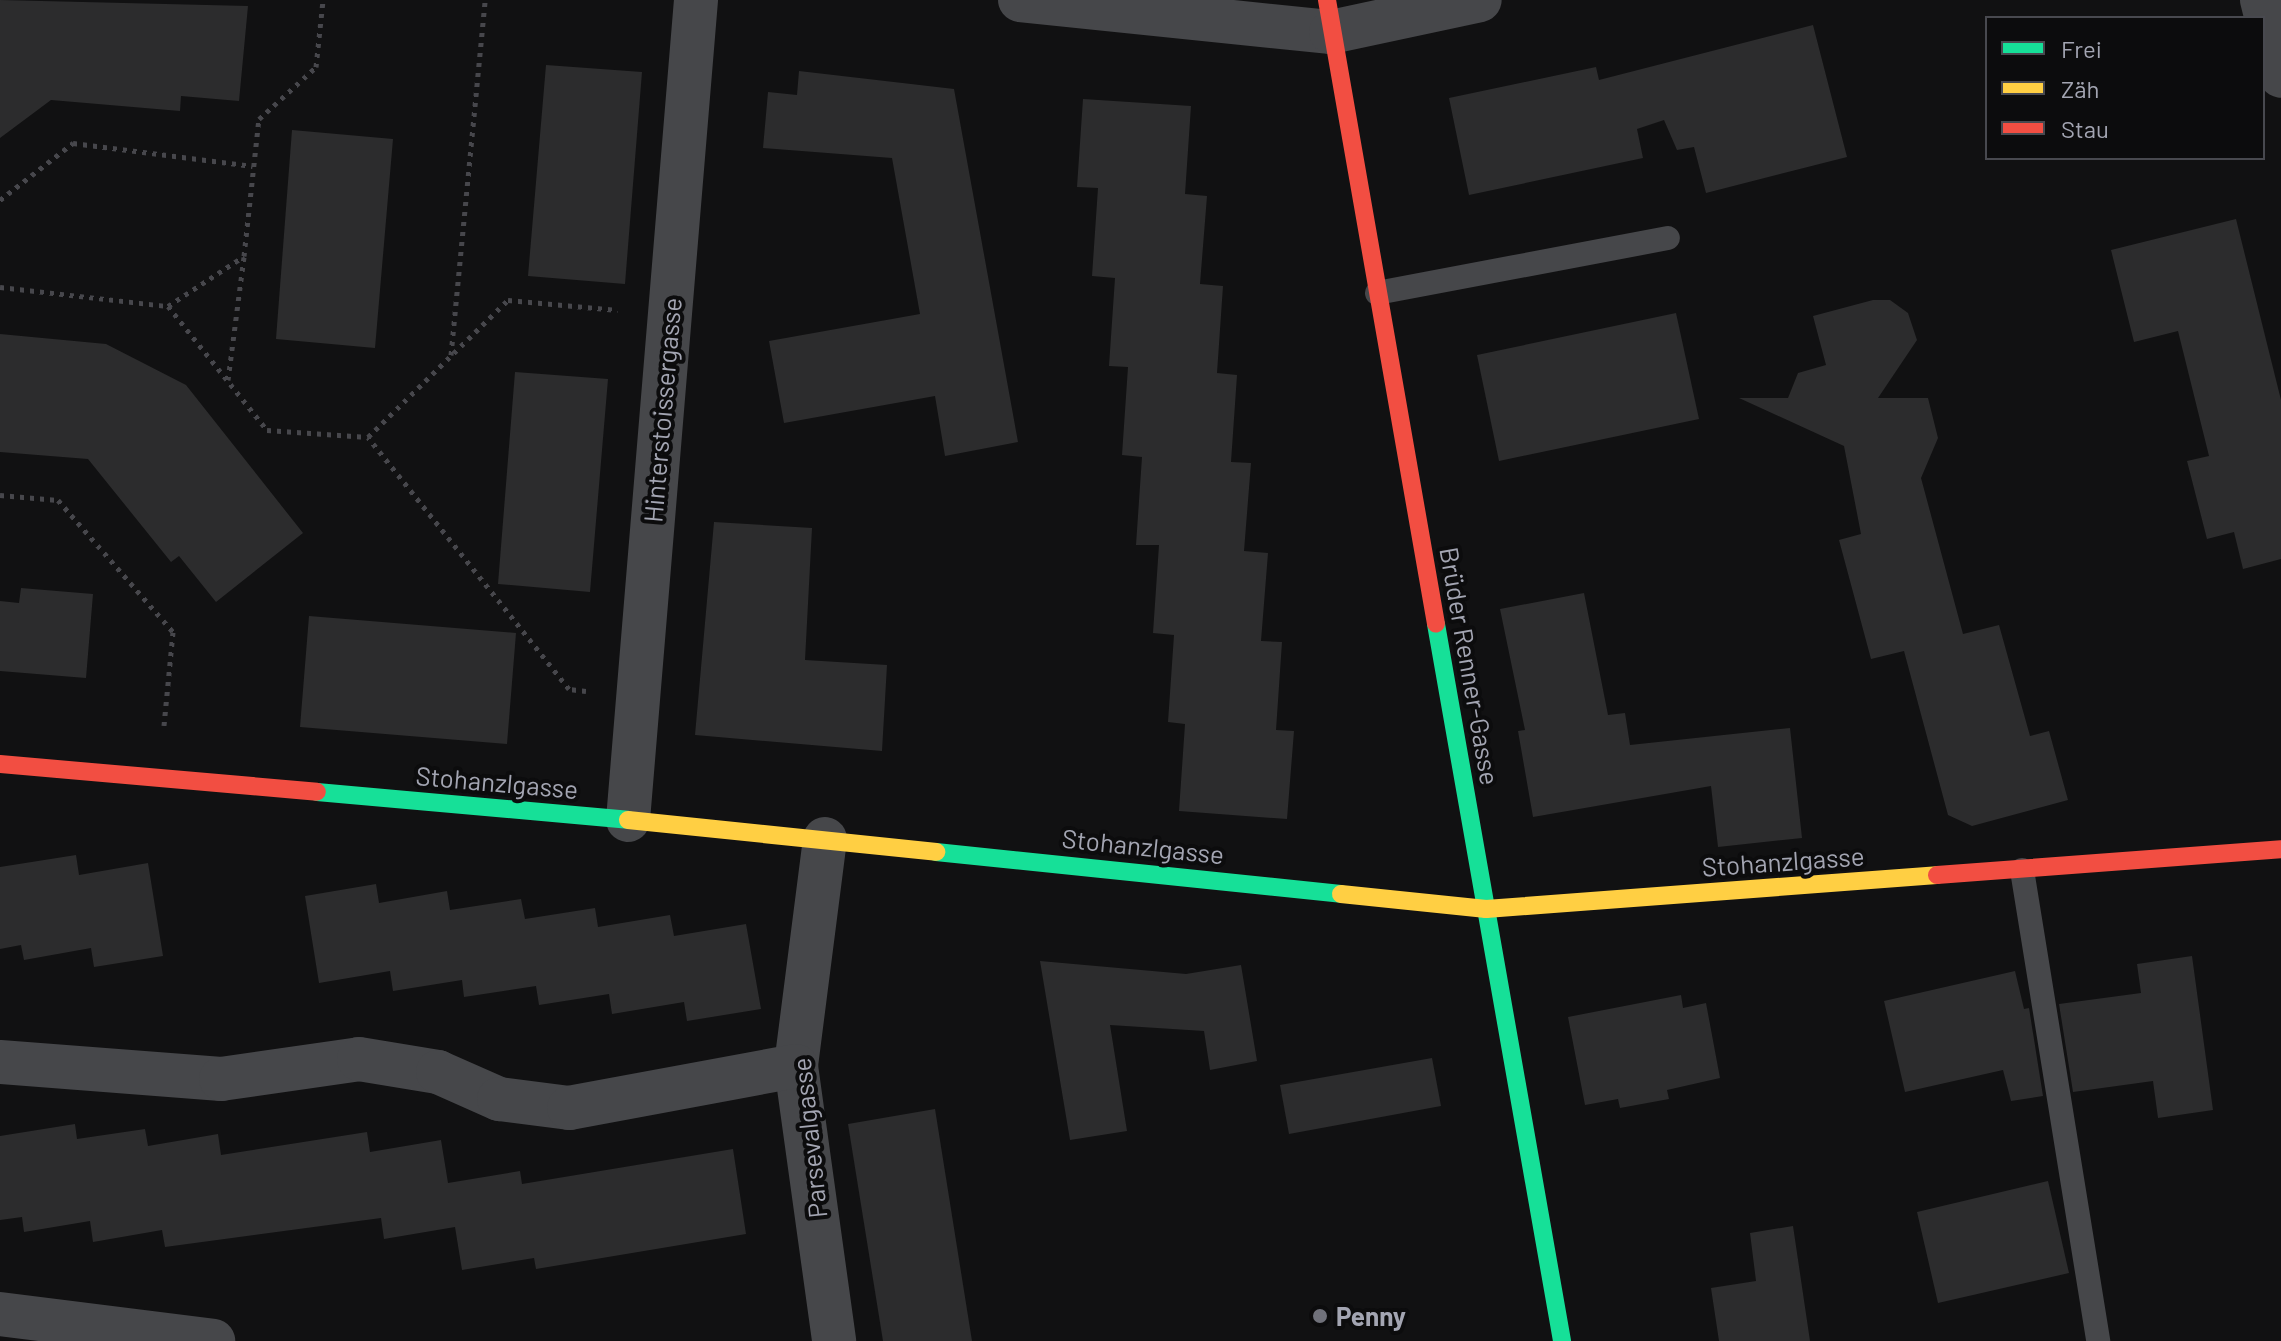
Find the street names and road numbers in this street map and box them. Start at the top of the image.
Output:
street label: Hinterstoissergasse [637,296,687,524]
street label: Brüder Renner-Gasse [1434,545,1506,787]
street label: Stohanzlgasse [414,759,580,805]
street label: Stohanzlgasse [1060,822,1226,870]
street label: Stohanzlgasse [1701,840,1865,882]
street label: Parsevalgasse [785,1056,833,1220]

